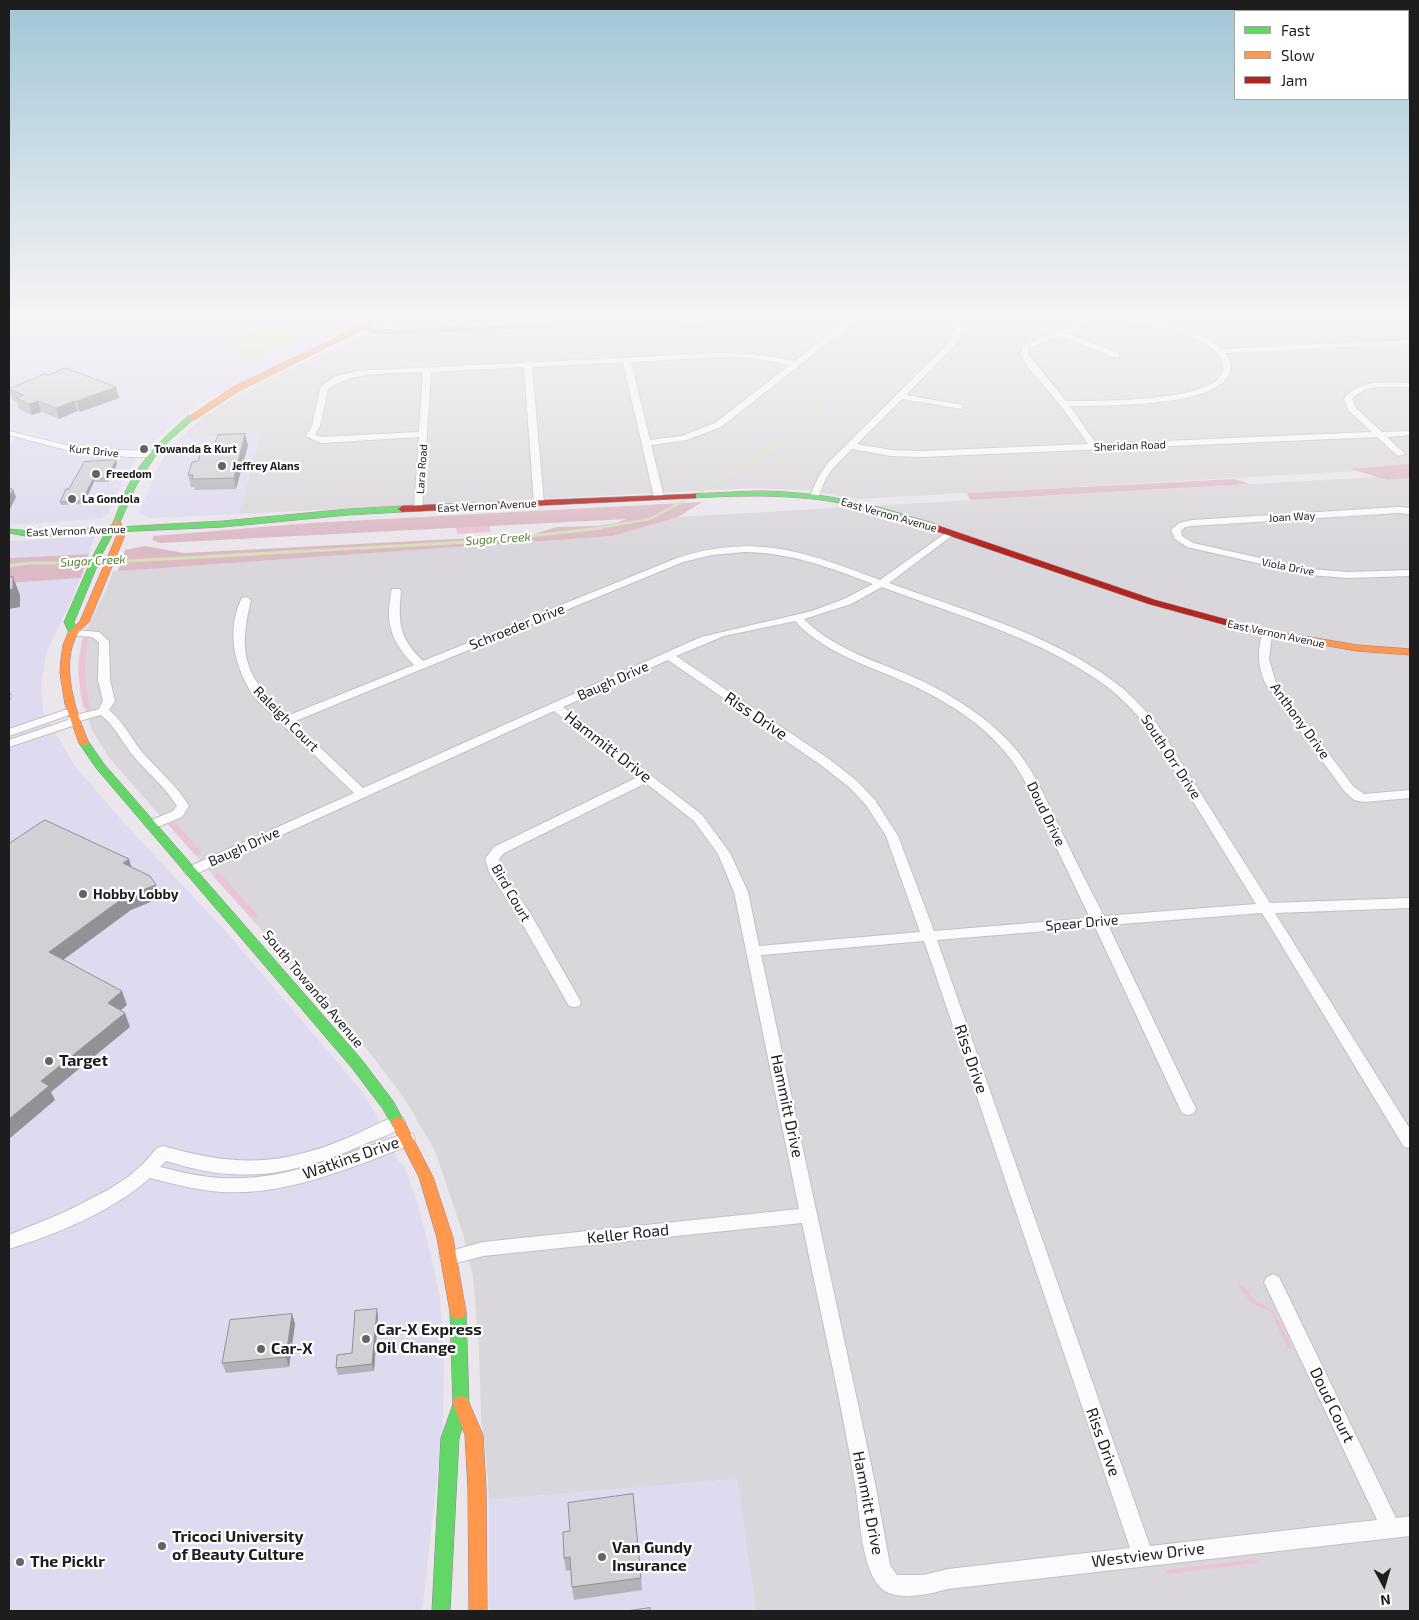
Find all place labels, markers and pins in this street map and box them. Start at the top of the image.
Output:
place label: Towanda & Kurt [154,442,237,456]
marker: Towanda & Kurt [138,443,150,455]
place label: Jeffrey Alans [232,459,299,473]
marker: Jeffrey Alans [216,460,228,472]
place label: Freedom [106,467,152,481]
marker: Freedom [90,468,102,480]
place label: La Gondola [82,492,140,506]
marker: La Gondola [66,493,78,505]
place label: Hobby Lobby [93,886,179,902]
marker: Hobby Lobby [77,888,89,900]
place label: Target [59,1051,108,1071]
marker: Target [43,1055,55,1067]
place label: Car-X Express Oil Change [376,1320,482,1358]
marker: Car-X Express Oil Change [360,1333,372,1345]
place label: Car-X [271,1339,313,1359]
marker: Car-X [255,1343,267,1355]
place label: Tricoci University of Beauty Culture [172,1527,304,1565]
place label: Van Gundy Insurance [612,1538,692,1576]
marker: Tricoci University of Beauty Culture [156,1540,168,1552]
marker: Van Gundy Insurance [596,1551,608,1563]
place label: The Picklr [30,1552,105,1572]
marker: The Picklr [14,1556,26,1568]

